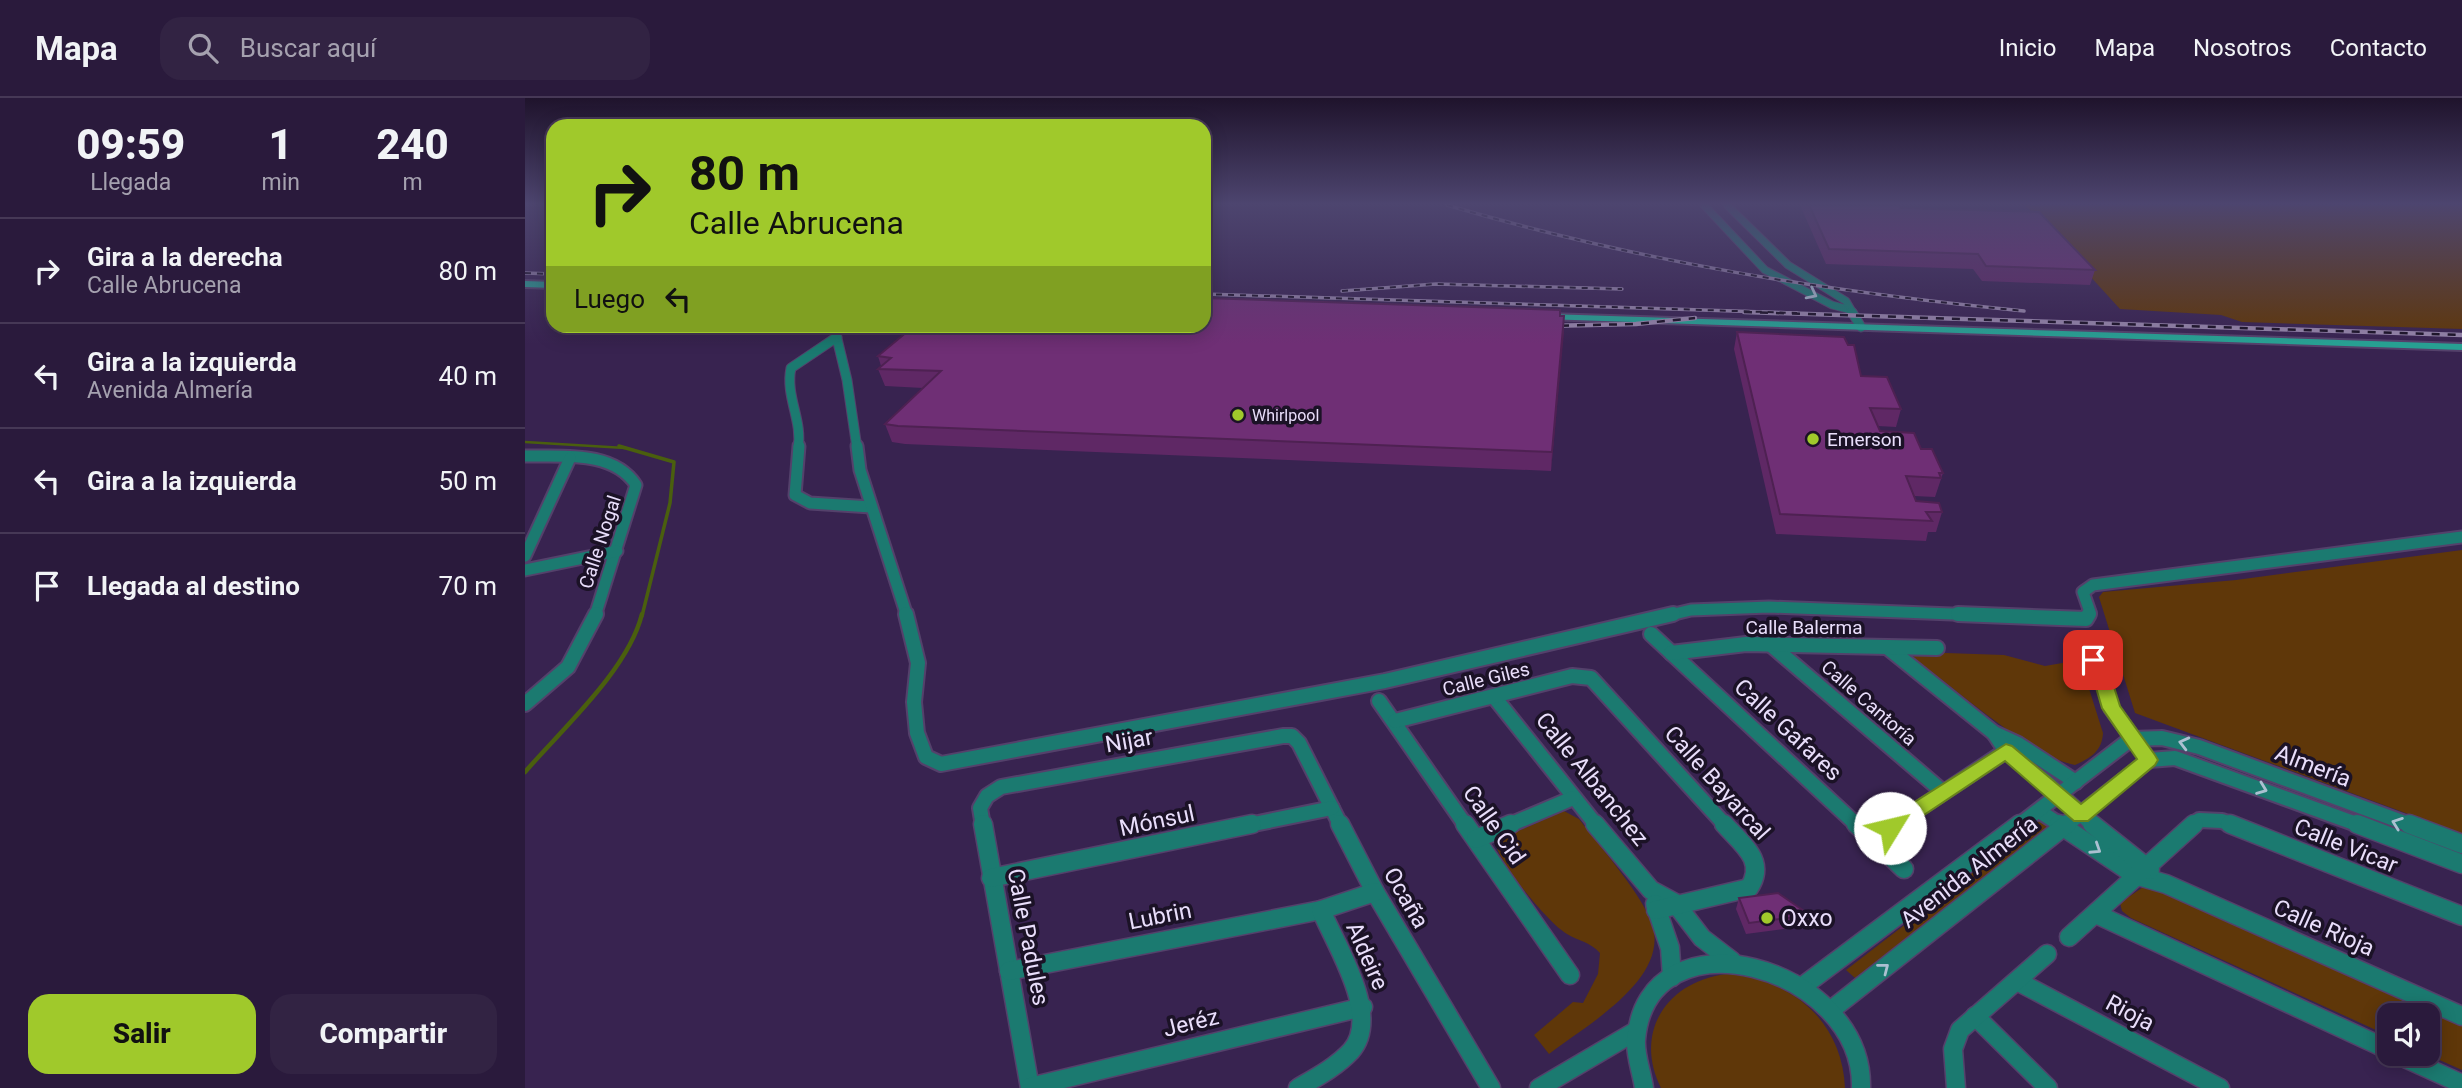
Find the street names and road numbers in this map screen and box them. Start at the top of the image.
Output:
street label: Calle Nogal [574,492,626,592]
street label: Calle Balerma [1745,616,1863,639]
street label: Calle Cantoría [1817,656,1921,750]
street label: Calle Giles [1440,657,1532,701]
street label: Calle Gafares [1729,673,1847,787]
street label: Calle Albanchez [1530,707,1654,851]
street label: Calle Bayarcal [1659,720,1775,846]
street label: Nijar [1103,724,1155,758]
street label: Almería [2271,739,2355,793]
street label: Calle Cid [1457,780,1531,870]
street label: Mónsul [1117,800,1197,842]
street label: Avenida Almería [1895,810,2043,934]
street label: Calle Vicar [2290,813,2402,879]
street label: Ocaña [1378,863,1434,933]
street label: Calle Padules [1002,866,1054,1008]
street label: Calle Rioja [2269,894,2379,962]
street label: Lubrin [1126,897,1194,935]
street label: Aldeire [1340,918,1394,994]
street label: Rioja [2101,989,2159,1037]
street label: Jeréz [1161,1003,1221,1043]

